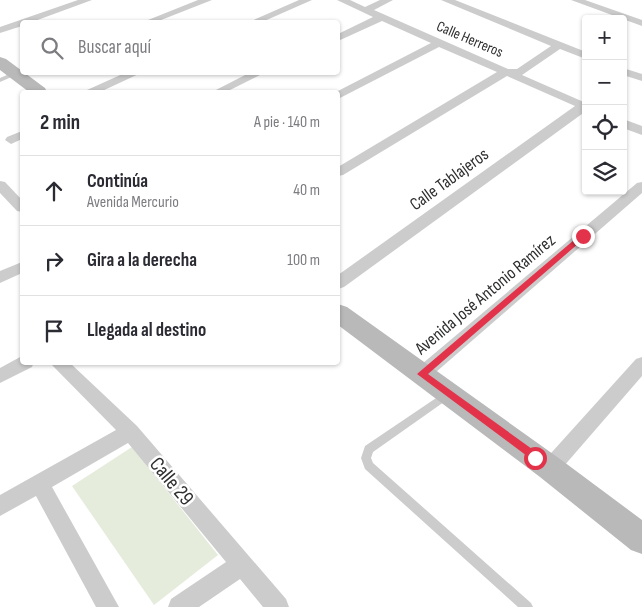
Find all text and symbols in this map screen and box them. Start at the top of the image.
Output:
map controls [582,15,627,195]
button: + [582,15,627,60]
street label: Calle Herreros [434,17,506,62]
search box [20,20,340,75]
icon: search [38,34,66,62]
text: Buscar aquí [78,36,151,59]
button: − [582,60,627,105]
button: locate [582,105,627,150]
text: 2 min [40,110,80,135]
text: A pie · 140 m [254,113,320,132]
street label: Calle Tablajeros [406,144,493,215]
button: layers [582,150,627,195]
text: Continúa [87,170,148,193]
icon: ahead [40,177,68,205]
text: 40 m [293,181,320,200]
text: Avenida Mercurio [87,193,179,212]
route end [572,225,595,248]
street label: Avenida José Antonio Ramírez [410,229,560,360]
icon: right [40,247,68,275]
text: Gira a la derecha [87,249,197,272]
text: 100 m [287,251,320,270]
icon: arrive [40,317,68,345]
text: Llegada al destino [87,319,206,342]
route start [524,447,547,470]
street label: Calle 29 [144,452,199,511]

